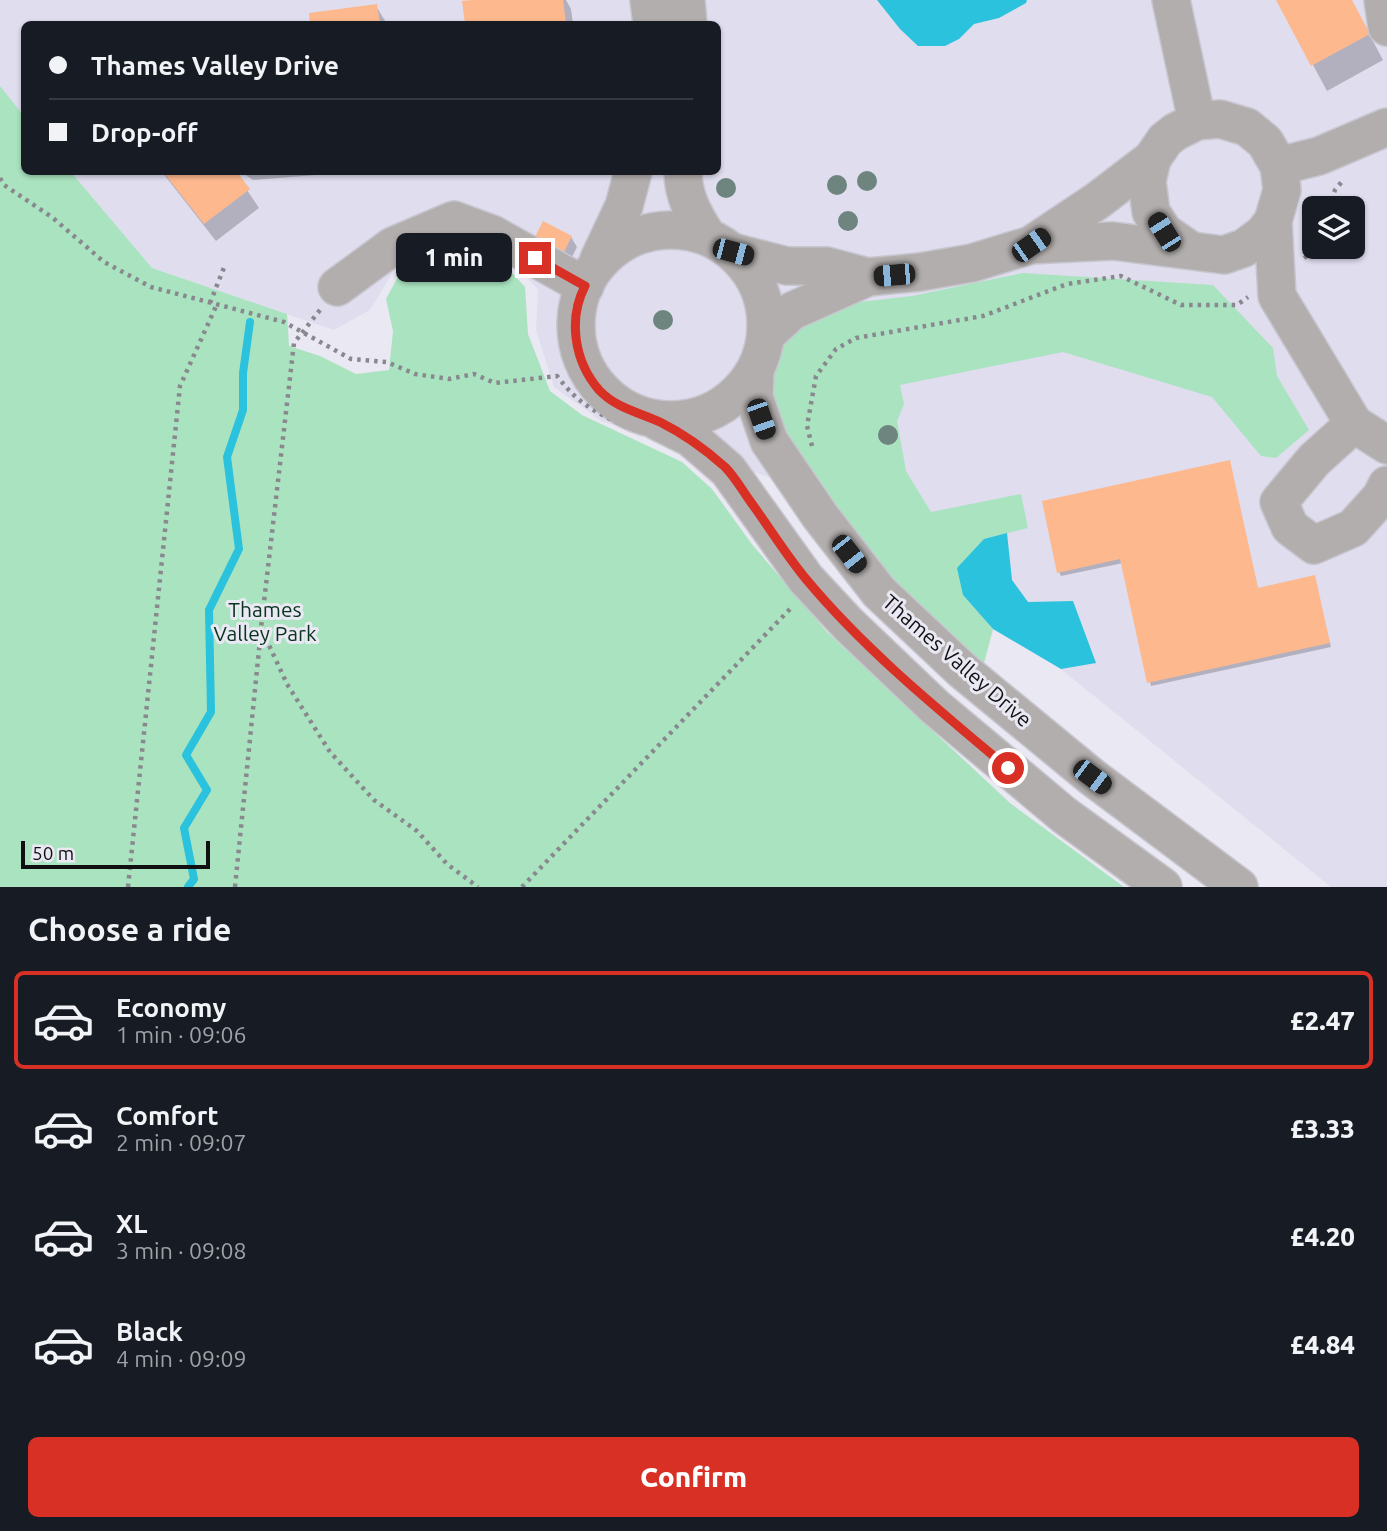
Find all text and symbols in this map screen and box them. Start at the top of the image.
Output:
text: Thames Valley Drive [91,51,339,80]
text: Drop-off [91,118,198,147]
map controls [1302,196,1365,259]
button: layers [1302,196,1365,259]
car [1144,209,1185,255]
car [1008,224,1055,266]
callout: 1 min [395,233,510,282]
car [710,236,757,268]
route end [519,242,551,274]
text: 1 min [425,245,483,270]
car [873,263,916,287]
car [745,396,778,442]
car [828,531,871,577]
street label: Thames Valley Drive [878,589,1037,731]
park label: Thames Valley Park [213,597,317,645]
route start [992,752,1024,784]
car [1069,756,1116,798]
scale bar [21,838,210,870]
text: 50 m [32,842,74,864]
text: Choose a ride [28,911,231,947]
icon: car [32,989,95,1052]
text: Economy [116,993,226,1022]
text: £2.47 [1290,1006,1355,1035]
text: 1 min · 09:06 [116,1022,247,1047]
icon: car [32,1097,95,1160]
text: Comfort [116,1101,219,1130]
text: £3.33 [1290,1114,1355,1143]
text: 2 min · 09:07 [116,1130,247,1155]
icon: car [32,1205,95,1268]
text: XL [116,1209,147,1238]
text: £4.20 [1290,1222,1355,1251]
text: 3 min · 09:08 [116,1238,247,1263]
icon: car [32,1313,95,1376]
text: Black [116,1317,183,1346]
text: £4.84 [1290,1330,1355,1359]
text: 4 min · 09:09 [116,1346,247,1371]
button: Confirm [28,1437,1359,1517]

